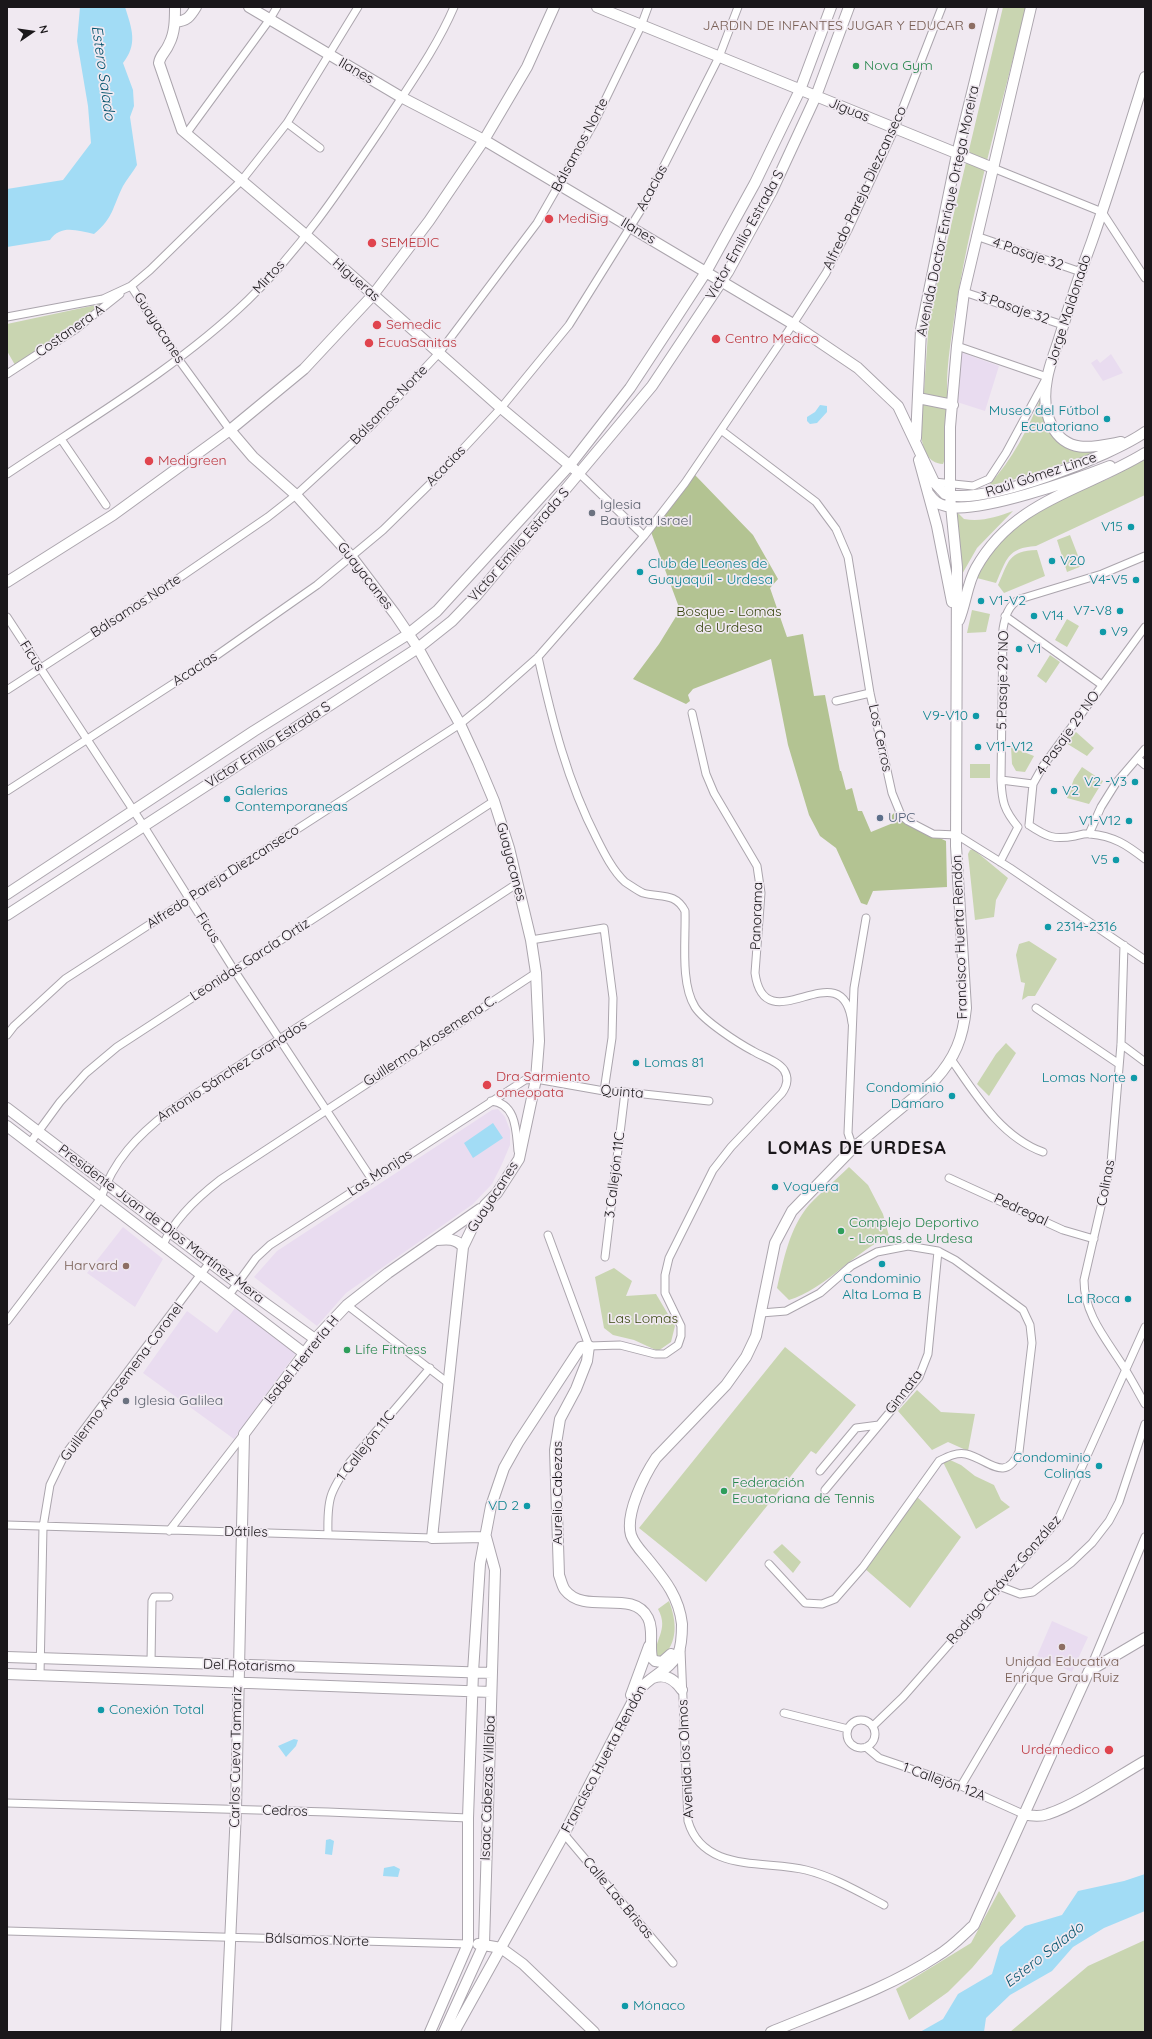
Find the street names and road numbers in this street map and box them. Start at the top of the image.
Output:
street label: Ilanes [335,54,377,88]
street label: Avenida Doctor Enrique Ortega Moreira [913,84,983,338]
street label: Jiguas [826,94,872,126]
street label: Bálsamos Norte [548,95,612,195]
street label: Alfredo Pareja Diezcanseco [820,104,910,272]
street label: Acacias [633,162,671,214]
street label: Víctor Emilio Estrada S [702,167,788,303]
street label: Ilanes [617,214,659,248]
street label: 4 Pasaje 32 [990,234,1066,274]
street label: Jorge Maldonado [1043,253,1095,367]
street label: Higueras [329,255,383,305]
street label: Mirtos [249,257,289,297]
street label: 3 Pasaje 32 [976,288,1052,328]
street label: Guayacanes [130,289,188,367]
street label: Costanera A [32,301,108,361]
street label: Bálsamos Norte [347,362,431,448]
street label: Acacias [423,442,469,490]
street label: Raúl Gómez Lince [983,449,1099,501]
street label: Víctor Emilio Estrada S [465,484,573,606]
street label: Guayacanes [333,539,397,613]
street label: Bálsamos Norte [88,571,184,641]
street label: 5 Pasaje 29 NO [994,630,1012,730]
street label: Ficus [16,638,48,674]
street label: Acacias [169,648,221,690]
street label: 4 Pasaje 29 NO [1033,688,1103,778]
street label: Víctor Emilio Estrada S [202,698,334,792]
street label: Los Cerros [865,703,895,773]
street label: Alfredo Pareja Diezcanseco [144,821,302,933]
street label: Guayacanes [492,821,530,903]
street label: Francisco Huerta Rendón [949,854,971,1020]
street label: Panorama [747,882,767,950]
street label: Ficus [192,910,224,946]
street label: Leonidas García Ortiz [187,915,313,1005]
street label: Guillermo Arosemena C. [360,992,500,1090]
street label: Antonio Sánchez Granados [154,1016,310,1126]
street label: Quinta [600,1082,644,1102]
street label: 3 Callejón 11C [601,1131,629,1219]
street label: Presidente Juan de Dios Martínez Mera [55,1141,267,1307]
street label: Las Monjas [345,1146,415,1200]
street label: Guayacanes [464,1158,522,1236]
street label: Colinas [1093,1158,1119,1208]
street label: Pedregal [991,1190,1051,1230]
street label: Guillermo Arosemena Coronel [57,1300,187,1464]
street label: Isabel Herrería H [261,1312,343,1408]
street label: Ginnata [882,1367,926,1417]
street label: 1 Callejón 11C [333,1408,399,1484]
street label: Aurelio Cabezas [550,1441,566,1545]
street label: Rodrigo Chávez González [943,1512,1065,1648]
street label: Dátiles [224,1523,268,1541]
street label: Del Rotarismo [203,1656,295,1676]
street label: Francisco Huerta Rendón [558,1682,650,1836]
street label: Carlos Cueva Tamariz [226,1686,246,1828]
street label: Avenida los Olmos [674,1699,698,1819]
street label: Isaac Cabezas Villalba [477,1715,499,1861]
street label: 1 Callejón 12A [900,1759,988,1805]
street label: Cedros [262,1802,308,1820]
street label: Calle Las Brisas [579,1854,657,1942]
street label: Bálsamos Norte [265,1930,369,1950]

